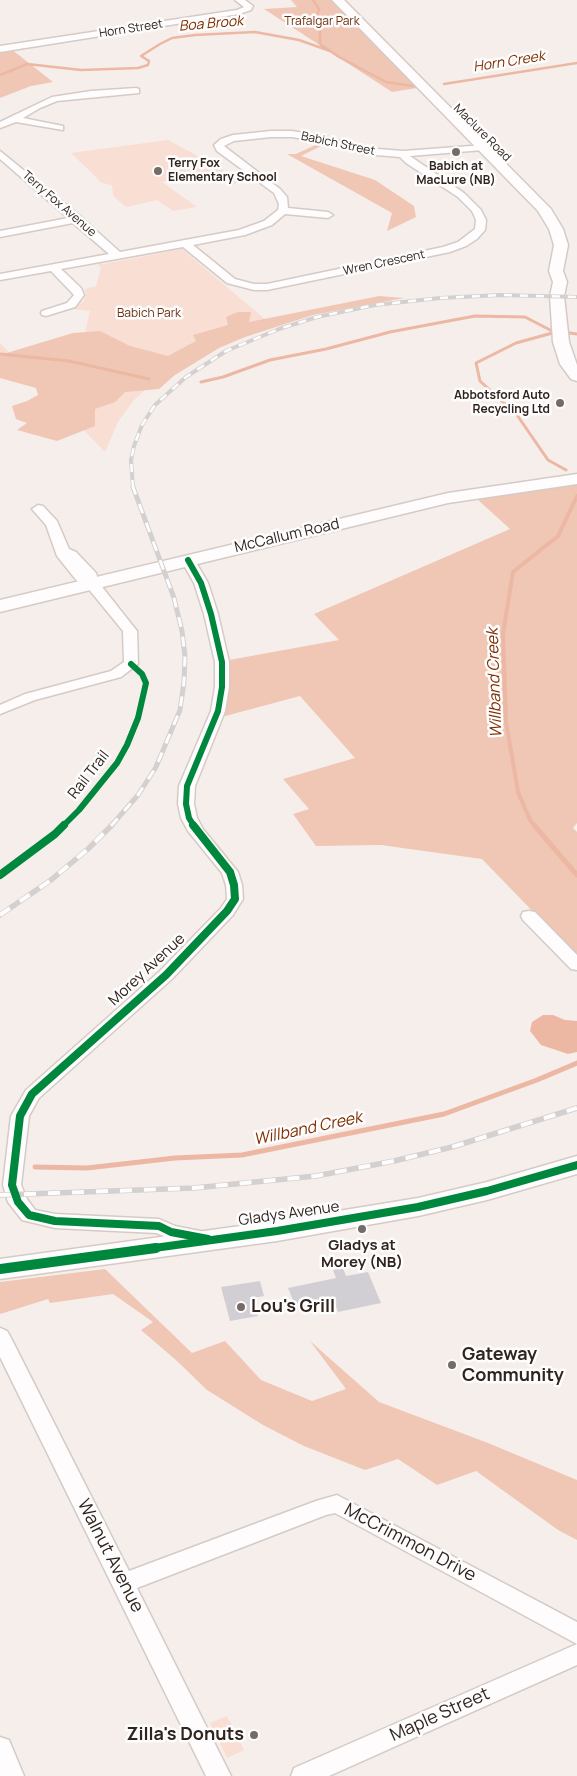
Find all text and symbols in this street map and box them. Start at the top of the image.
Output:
water label: Boa Brook [178,13,244,35]
park label: Trafalgar Park [284,15,360,29]
street label: Horn Street [98,17,164,41]
water label: Horn Creek [472,48,546,76]
street label: Maclure Road [450,101,514,165]
street label: Babich Street [300,129,376,159]
marker: Babich at MacLure (NB) [450,146,462,158]
place label: Terry Fox Elementary School [168,157,277,185]
place label: Babich at MacLure (NB) [416,160,496,188]
marker: Terry Fox Elementary School [152,165,164,177]
street label: Terry Fox Avenue [19,168,99,240]
street label: Wren Crescent [342,247,426,279]
park label: Babich Park [117,307,181,321]
place label: Abbotsford Auto Recycling Ltd [454,389,550,417]
marker: Abbotsford Auto Recycling Ltd [554,397,566,409]
street label: McCallum Road [233,515,341,557]
water label: Willband Creek [483,628,507,738]
street label: Rail Trail [65,747,113,803]
street label: Morey Avenue [105,930,189,1010]
water label: Willband Creek [252,1108,364,1150]
street label: Gladys Avenue [238,1198,340,1230]
marker: Gladys at Morey (NB) [356,1223,368,1235]
place label: Gladys at Morey (NB) [321,1237,403,1272]
place label: Lou's Grill [251,1296,335,1318]
marker: Lou's Grill [235,1301,247,1313]
place label: Gateway Community [462,1344,564,1386]
marker: Gateway Community [446,1359,458,1371]
street label: Walnut Avenue [72,1496,148,1616]
street label: McCrimmon Drive [340,1499,480,1587]
street label: Maple Street [387,1683,493,1747]
place label: Zilla's Donuts [127,1724,244,1746]
marker: Zilla's Donuts [248,1729,260,1741]

